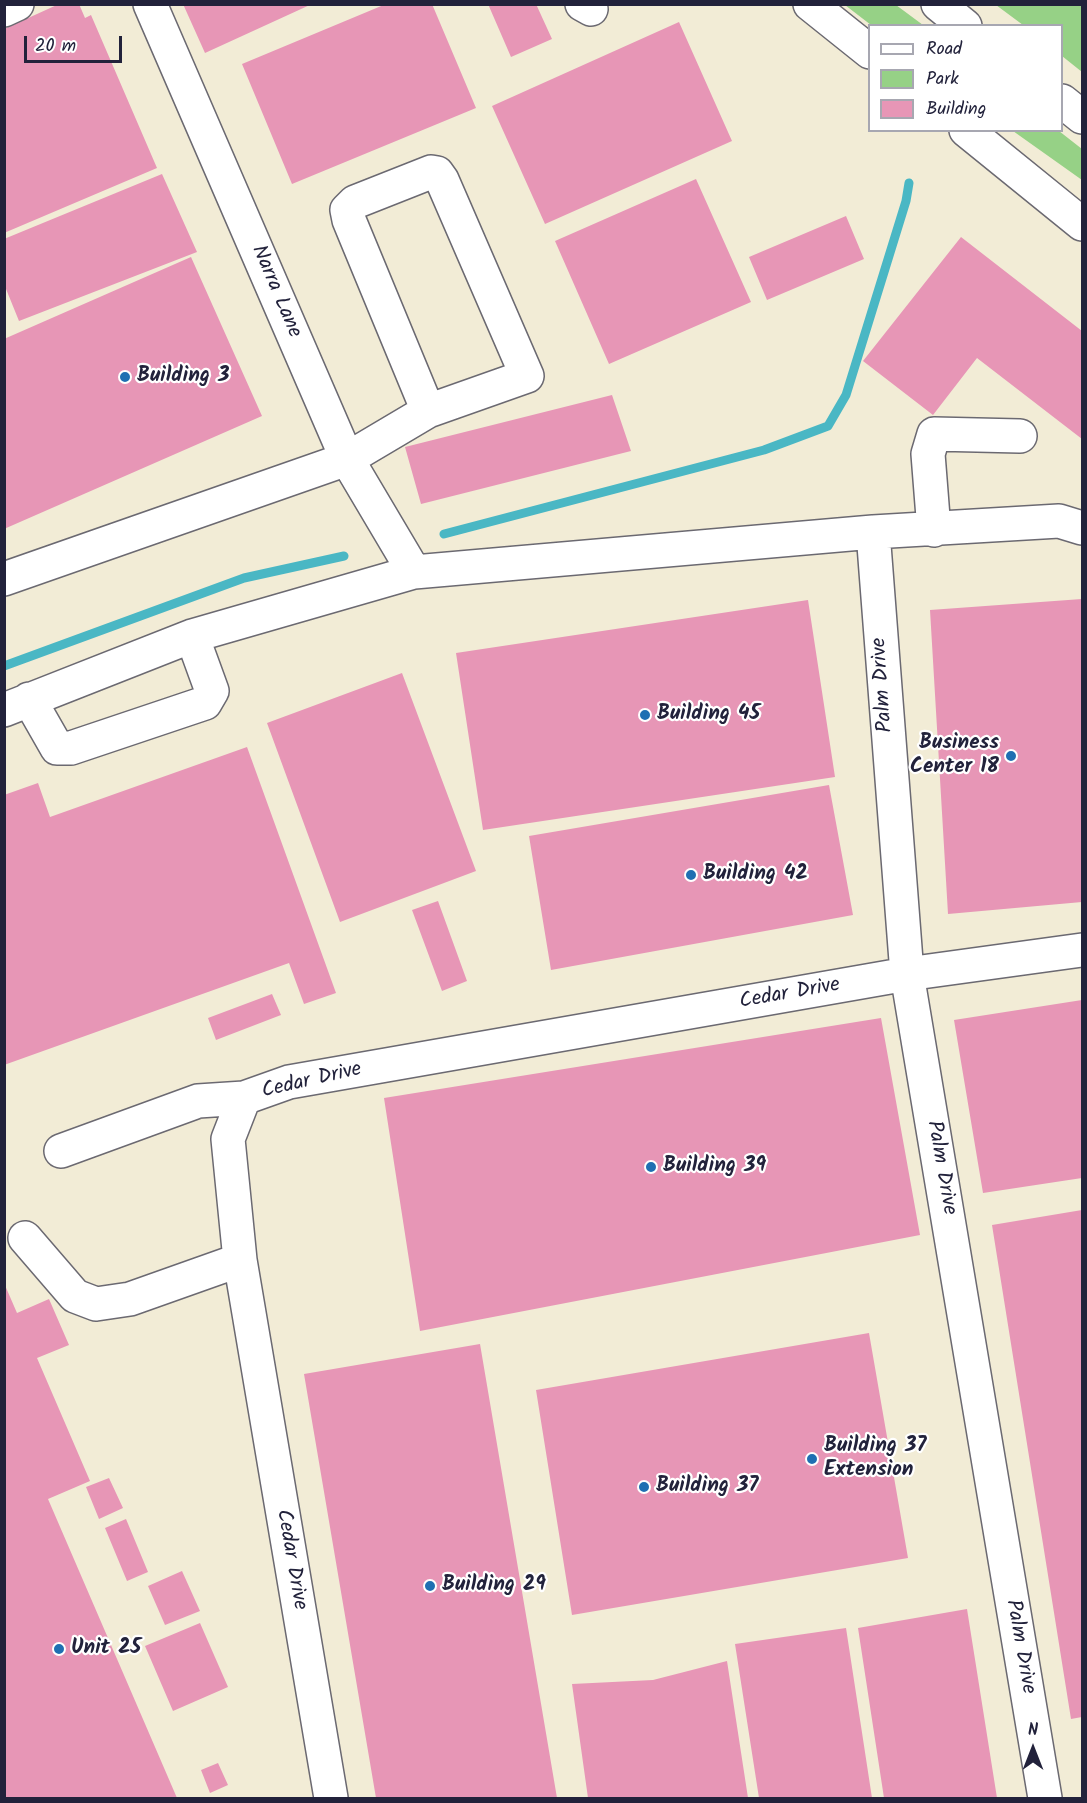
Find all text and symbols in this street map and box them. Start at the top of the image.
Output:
scale bar [27,24,124,62]
legend [868,24,1063,132]
text: 20 m [35,32,76,61]
text: Road [926,35,962,64]
text: Park [926,65,959,94]
text: Building [926,95,986,124]
street label: Narra Lane [244,242,306,342]
place label: Building 3 [137,364,229,390]
marker: Building 3 [118,370,132,384]
street label: Palm Drive [868,637,900,733]
place label: Building 45 [657,702,760,728]
marker: Building 45 [638,708,652,722]
place label: Business Center 18 [910,731,999,781]
marker: Business Center 18 [1004,749,1018,763]
place label: Building 42 [703,862,808,888]
marker: Building 42 [684,868,698,882]
street label: Cedar Drive [738,974,842,1016]
street label: Cedar Drive [260,1058,364,1106]
street label: Palm Drive [919,1119,961,1217]
place label: Building 39 [663,1154,766,1180]
marker: Building 39 [644,1160,658,1174]
place label: Building 37 Extension [824,1434,926,1484]
marker: Building 37 Extension [805,1452,819,1466]
place label: Building 37 [656,1474,758,1500]
marker: Building 37 [637,1480,651,1494]
street label: Cedar Drive [269,1508,311,1612]
place label: Building 29 [442,1573,546,1599]
marker: Building 29 [423,1579,437,1593]
street label: Palm Drive [998,1598,1040,1696]
place label: Unit 25 [71,1636,141,1662]
marker: Unit 25 [52,1642,66,1656]
text: N [1028,1718,1038,1743]
north arrow [1003,1719,1063,1779]

